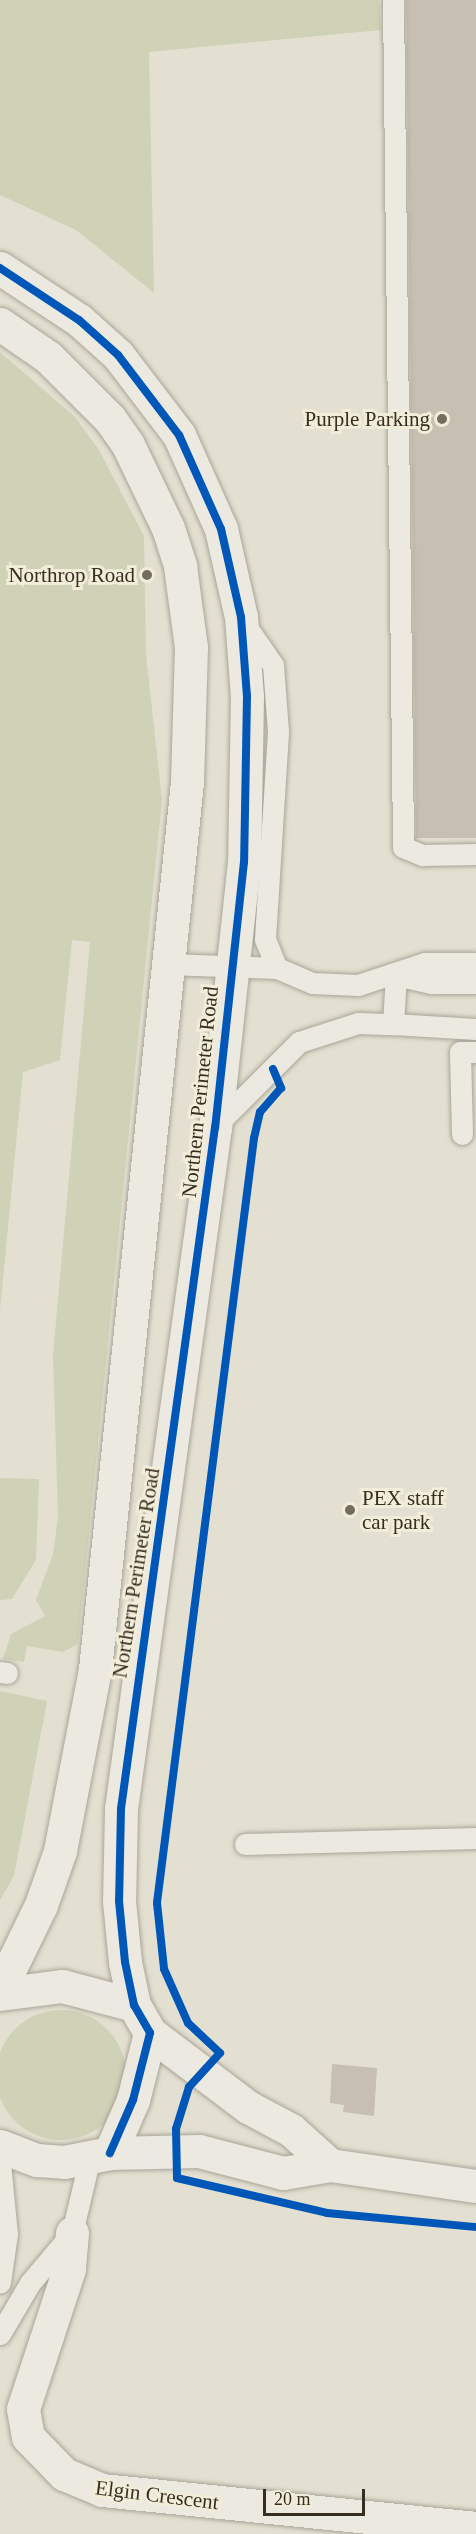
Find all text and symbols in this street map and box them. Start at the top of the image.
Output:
place label: Purple Parking [305,406,430,432]
marker: Purple Parking [435,412,449,426]
place label: Northrop Road [8,562,135,588]
marker: Northrop Road [140,568,154,582]
street label: Northern Perimeter Road [176,985,224,1199]
street label: Northern Perimeter Road [107,1466,165,1680]
place label: PEX staff car park [362,1485,444,1535]
marker: PEX staff car park [343,1503,357,1517]
street label: Elgin Crescent [94,2475,220,2515]
scale bar [266,2477,368,2515]
text: 20 m [274,2489,311,2509]

